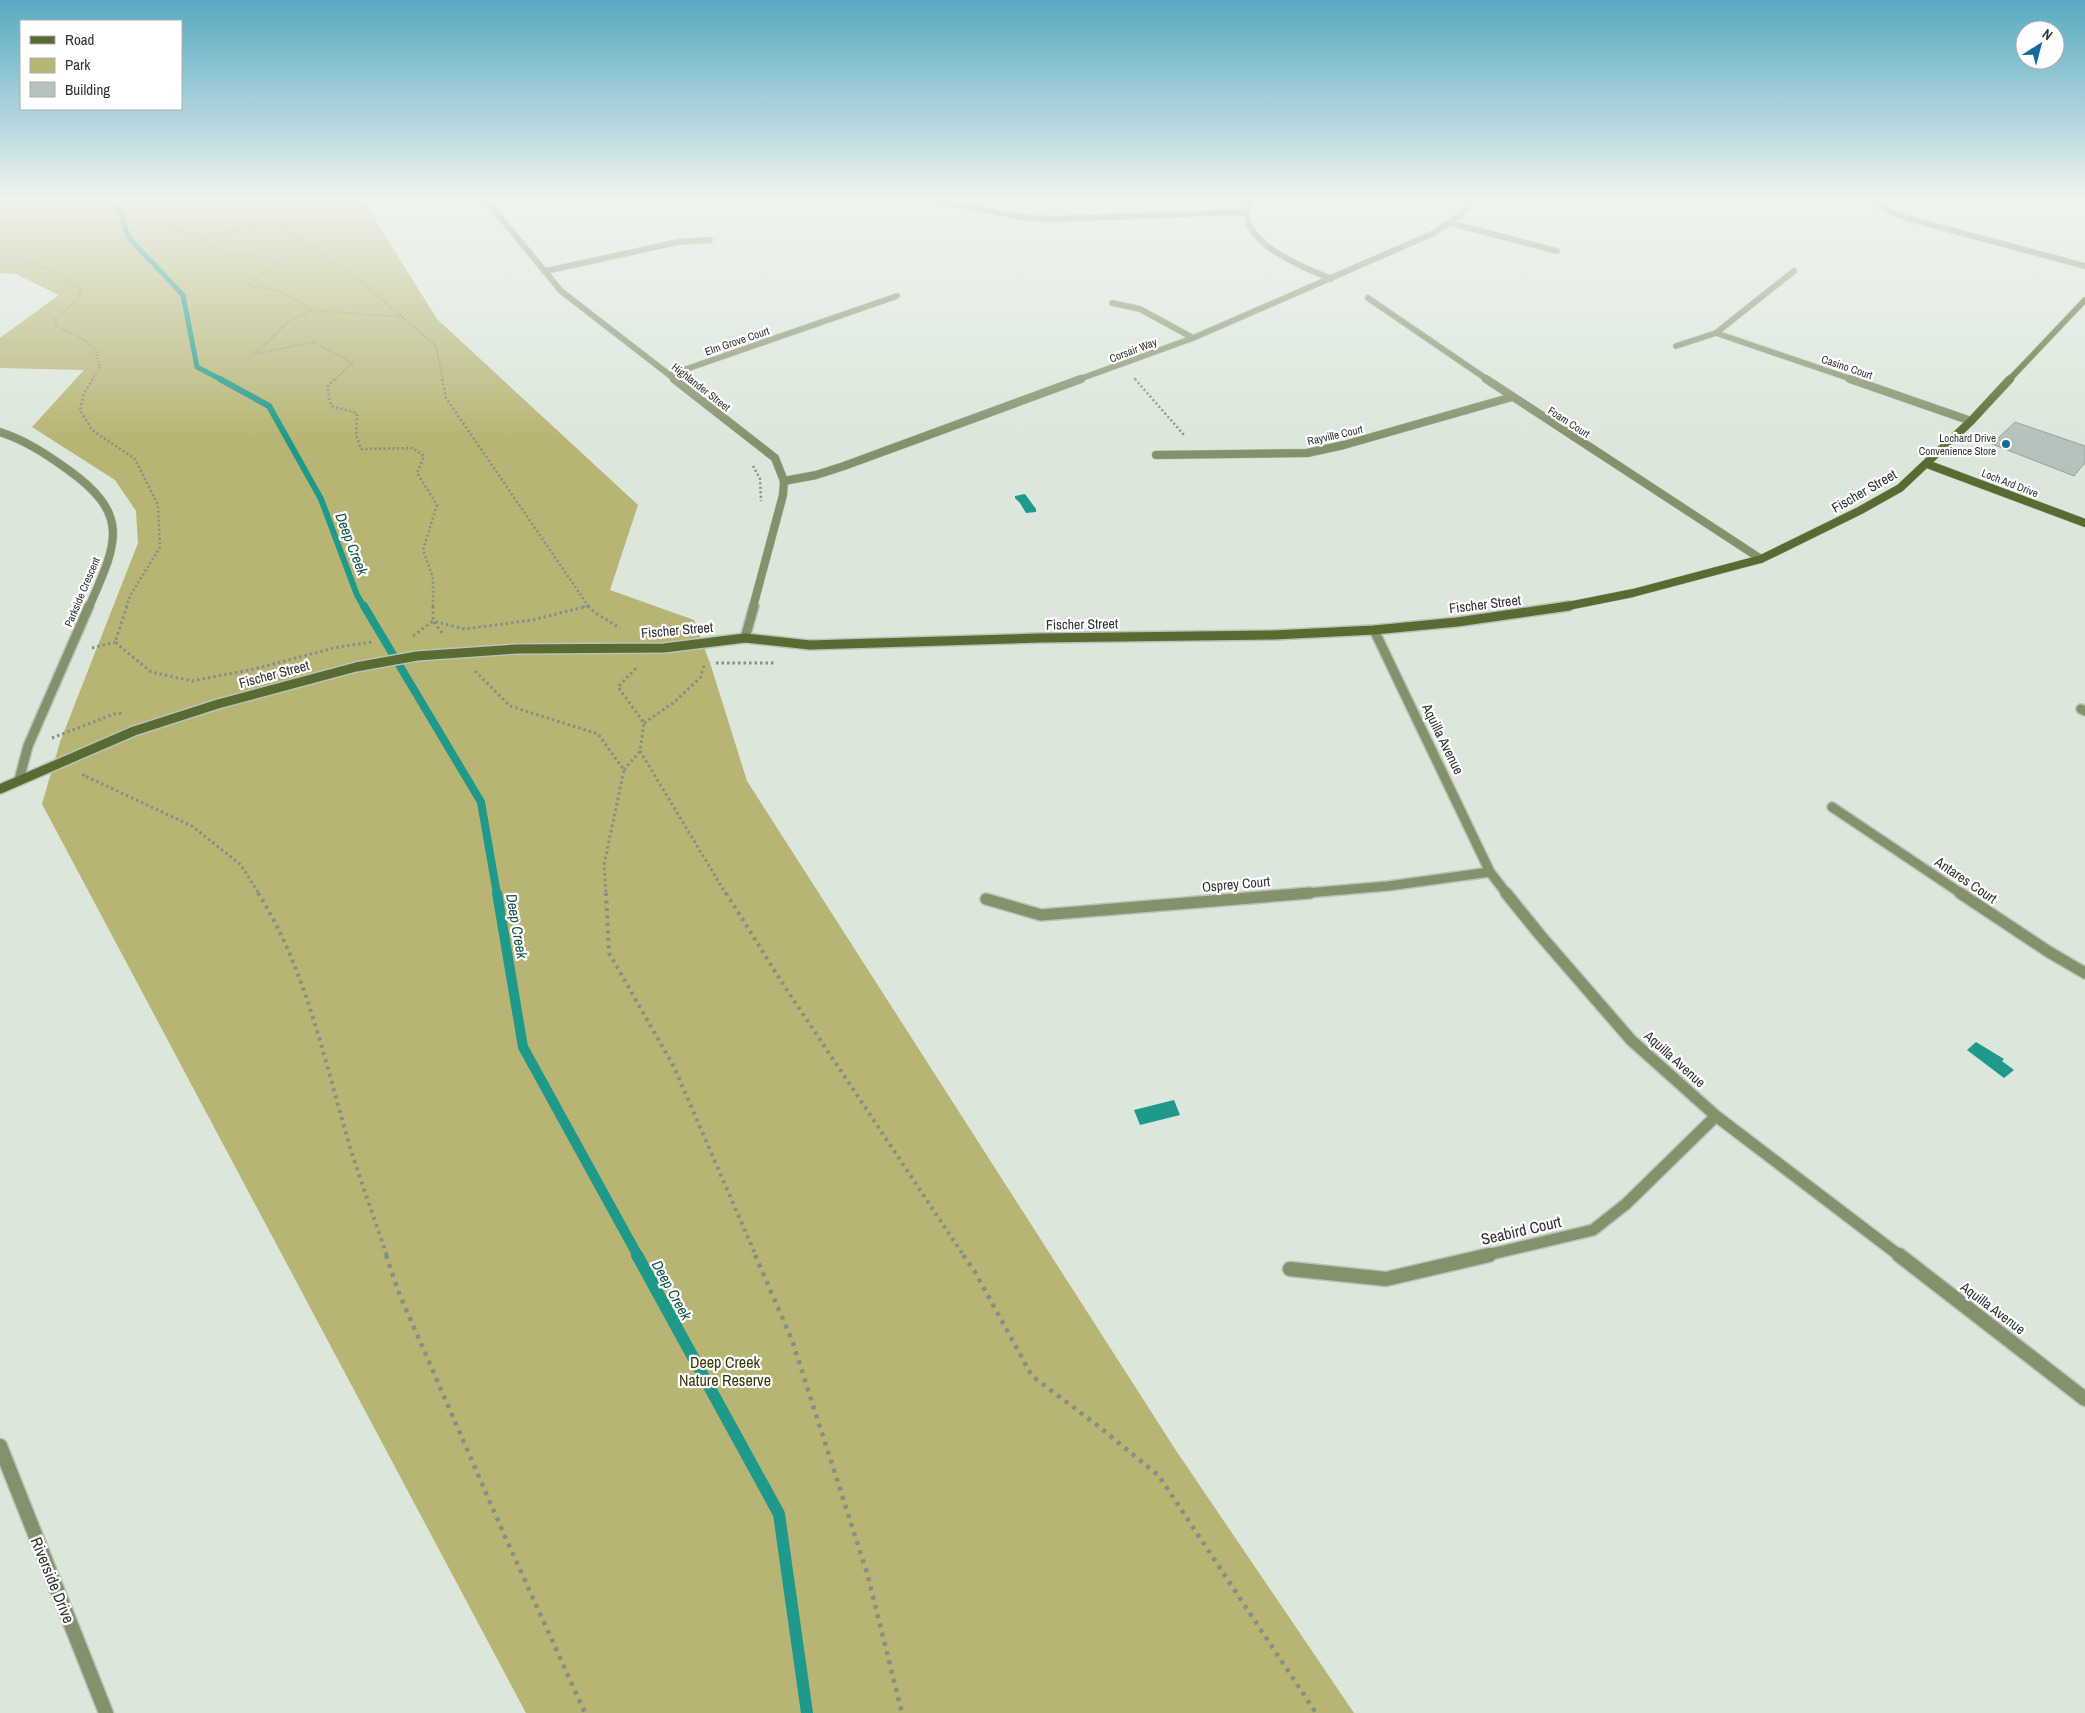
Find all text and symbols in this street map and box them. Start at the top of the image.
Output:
legend [20,20,182,110]
north arrow [2015,20,2065,70]
text: N [2039,25,2056,44]
text: Road [65,29,94,50]
text: Park [65,54,91,75]
text: Building [65,79,110,100]
street label: Elm Grove Court [703,323,771,359]
street label: Corsair Way [1107,334,1159,365]
street label: Casino Court [1820,352,1875,382]
street label: Highlander Street [669,360,734,415]
street label: Foam Court [1545,403,1593,441]
street label: Rayville Court [1306,422,1365,448]
place label: Lochard Drive Convenience Store [1919,431,1996,458]
marker: Lochard Drive Convenience Store [2000,438,2012,450]
street label: Fischer Street [1828,465,1900,517]
street label: Loch Ard Drive [1980,466,2040,500]
water label: Deep Creek [330,510,374,579]
street label: Parkside Crescent [61,555,103,629]
street label: Fischer Street [1448,591,1522,617]
street label: Fischer Street [1046,614,1118,634]
street label: Fischer Street [640,618,714,642]
street label: Fischer Street [237,656,311,692]
street label: Aquilla Avenue [1418,700,1468,777]
street label: Antares Court [1931,852,2000,907]
street label: Osprey Court [1201,872,1271,896]
water label: Deep Creek [501,892,533,961]
street label: Aquilla Avenue [1640,1026,1709,1091]
street label: Seabird Court [1479,1210,1564,1250]
water label: Deep Creek [647,1256,697,1325]
street label: Aquilla Avenue [1956,1277,2029,1338]
park label: Deep Creek Nature Reserve [679,1351,771,1391]
street label: Riverside Drive [26,1534,80,1626]

